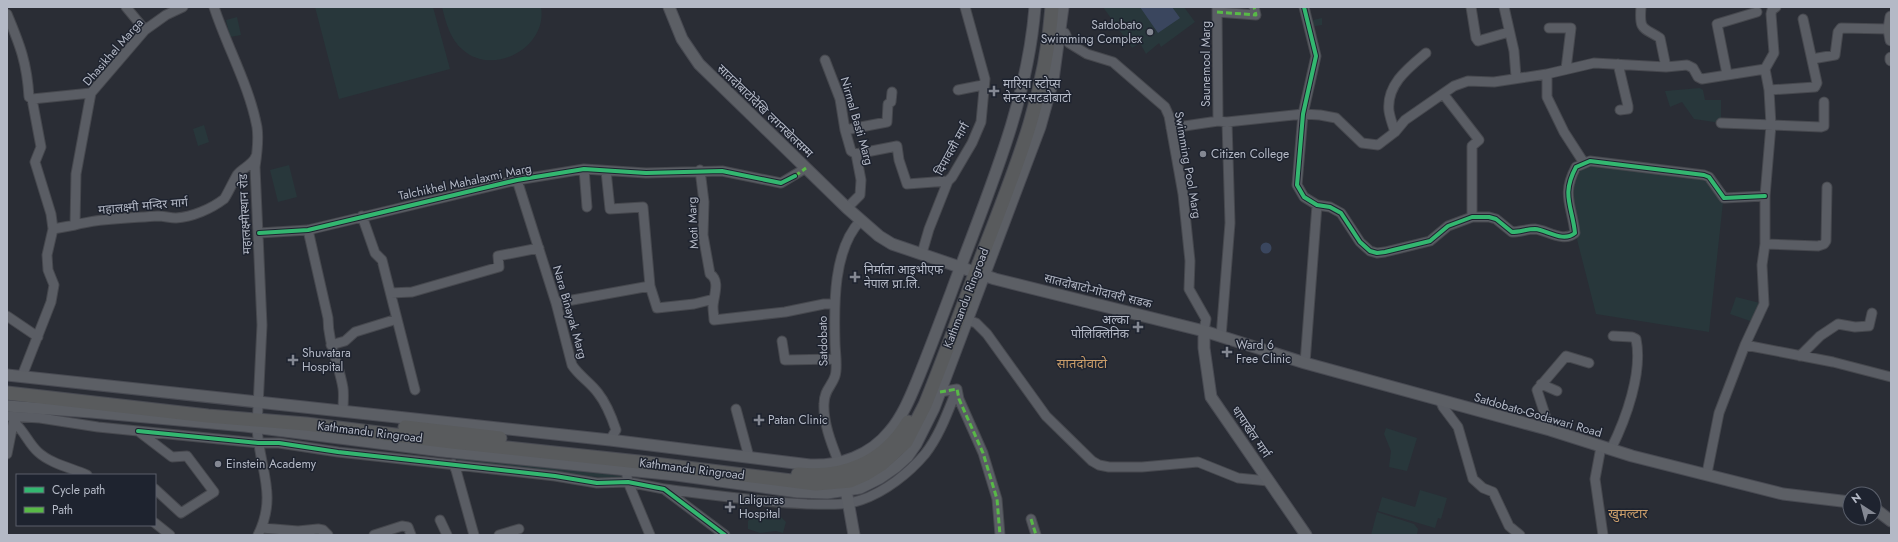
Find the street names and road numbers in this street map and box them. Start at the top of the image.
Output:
street label: Dhasikhel Marga [79,14,148,90]
street label: Saunemool Marg [1197,21,1215,107]
street label: सातदोबाटोदेखि लगनखेलसम्म [713,60,818,162]
street label: Nirmal Basti Marg [836,75,878,167]
street label: Swimming Pool Marg [1170,110,1206,220]
street label: दिपावली मार्ग [930,118,974,179]
street label: Talchikhel Mahalaxmi Marg [397,159,533,205]
street label: महालक्ष्मीस्थान रोड [234,173,256,255]
street label: महालक्ष्मी मन्दिर मार्ग [97,193,190,219]
street label: Moti Marg [683,196,703,250]
street label: Kathmandu Ringroad [939,245,993,351]
street label: Nara Binayak Marg [548,263,592,361]
street label: सातदोबाटो-गोदावरी सडक [1042,269,1155,313]
street label: Satdobato [814,315,832,366]
street label: Satdobato-Godawari Road [1472,388,1604,442]
street label: धापाखेल मार्ग [1227,403,1276,462]
street label: Kathmandu Ringroad [316,417,424,447]
street label: Kathmandu Ringroad [638,454,746,484]

